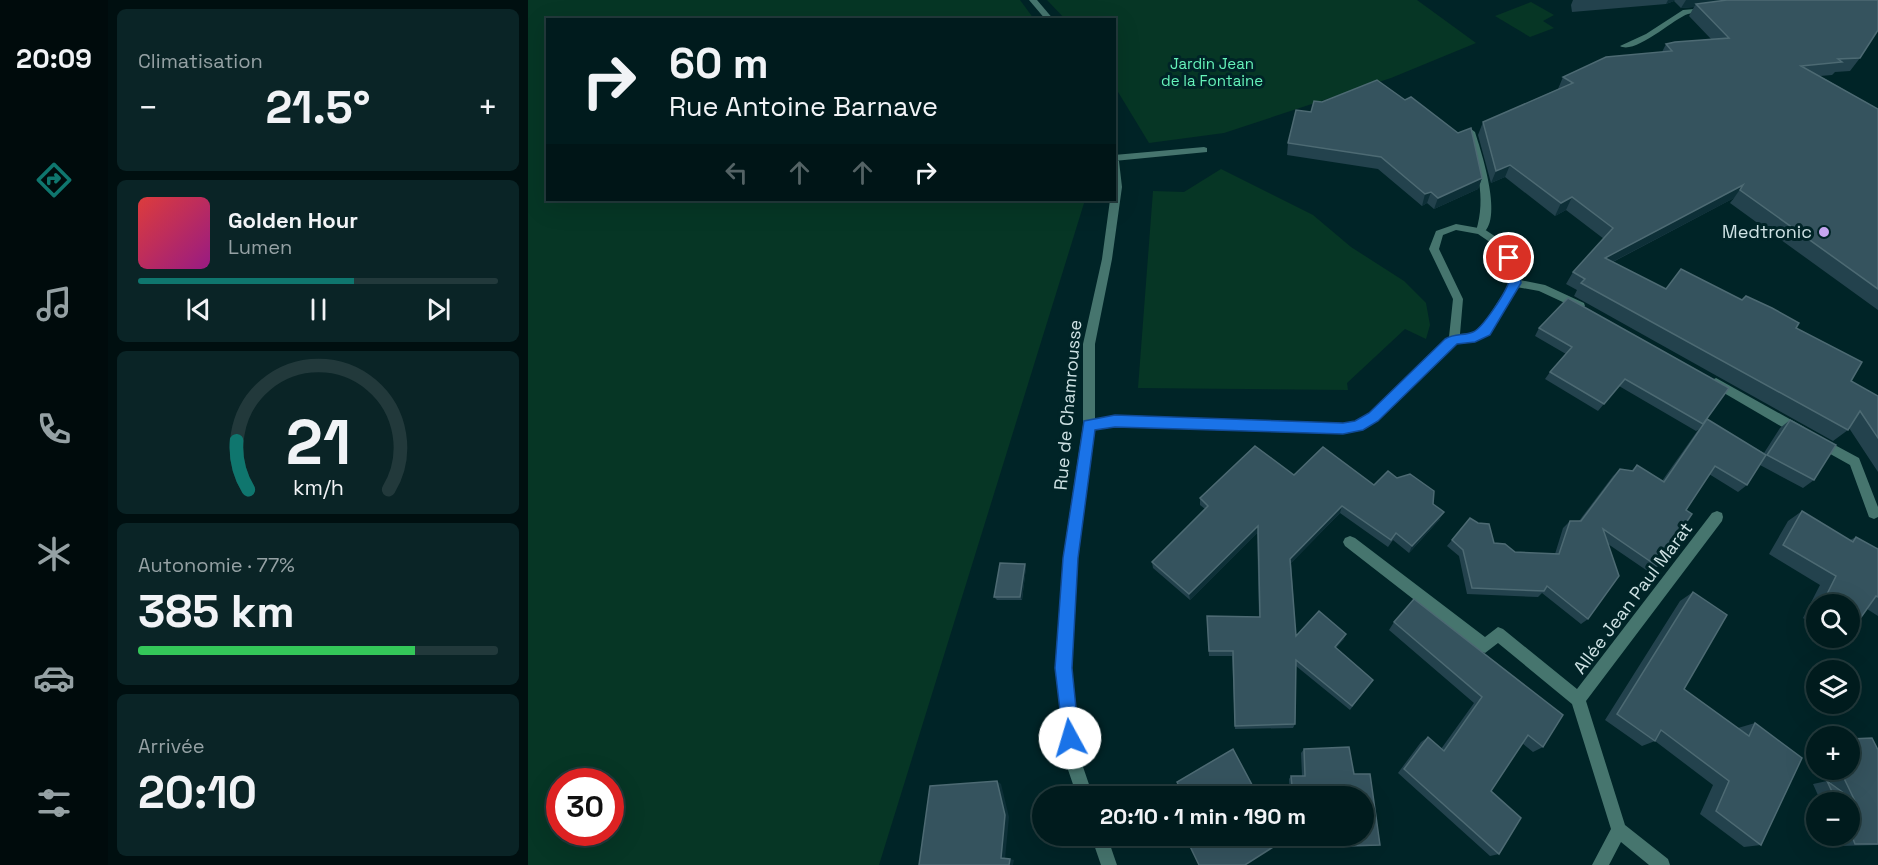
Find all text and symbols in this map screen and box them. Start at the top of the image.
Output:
text: 60 m [669,37,769,90]
text: 20:09 [16,41,92,76]
icon: right [570,42,648,120]
text: Climatisation [138,48,263,74]
park label: Jardin Jean de la Fontaine [1161,54,1263,90]
text: 21.5° [265,79,371,136]
text: − [138,87,158,129]
text: + [478,87,498,129]
text: Rue Antoine Barnave [669,89,938,124]
icon: left [720,156,753,189]
icon: ahead [783,156,816,189]
icon: ahead [846,156,879,189]
icon: right [909,156,942,189]
icon: directions [33,159,75,201]
text: Golden Hour [228,206,358,234]
place label: Medtronic [1722,220,1812,243]
marker: Medtronic [1817,225,1831,239]
pin [1483,232,1534,283]
text: Lumen [228,234,292,260]
icon: arrive [1492,241,1525,274]
icon: music [33,283,75,325]
icon: previous [182,293,215,326]
icon: pause [302,293,335,326]
icon: next [422,293,455,326]
street label: Rue de Chamrousse [1049,319,1086,491]
text: 21 [285,403,351,482]
icon: phone [33,408,75,450]
text: km/h [292,474,344,501]
street label: Allée Jean Paul Marat [1568,517,1697,678]
icon: climate [33,533,75,575]
text: Autonomie · 77% [138,552,295,578]
text: 385 km [138,583,295,640]
map controls [1806,594,1860,846]
button: search [1806,594,1860,648]
icon: car [33,657,75,699]
button: layers [1806,660,1860,714]
position arrow [1038,706,1102,770]
button: + [1806,726,1860,780]
text: Arrivée [138,733,205,759]
text: 20:10 [138,764,257,821]
speed limit sign: 30 [546,768,624,846]
icon: filters [33,782,75,824]
button: − [1806,792,1860,846]
text: 20:10 · 1 min · 190 m [1100,802,1306,830]

